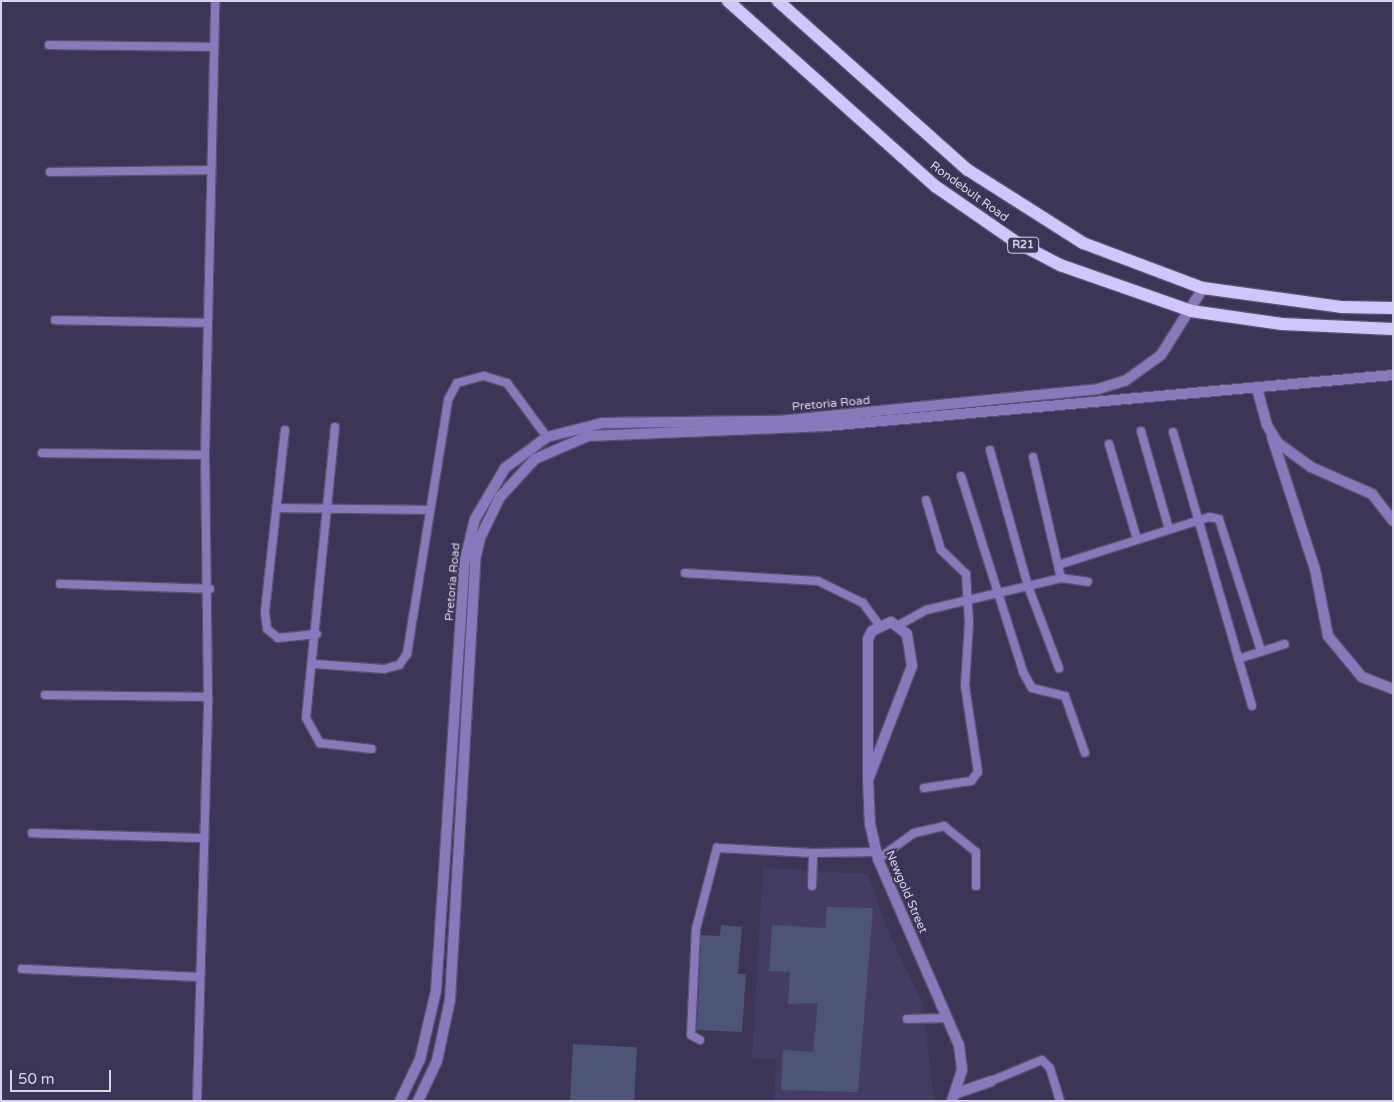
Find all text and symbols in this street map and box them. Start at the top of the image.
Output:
street label: Rondebult Road [927,159,1011,225]
road number: R21 [1007,236,1039,254]
street label: Pretoria Road [791,393,871,415]
street label: Pretoria Road [442,542,464,622]
street label: Newgold Street [882,848,930,936]
scale bar [12,1060,114,1092]
text: 50 m [18,1070,55,1088]

